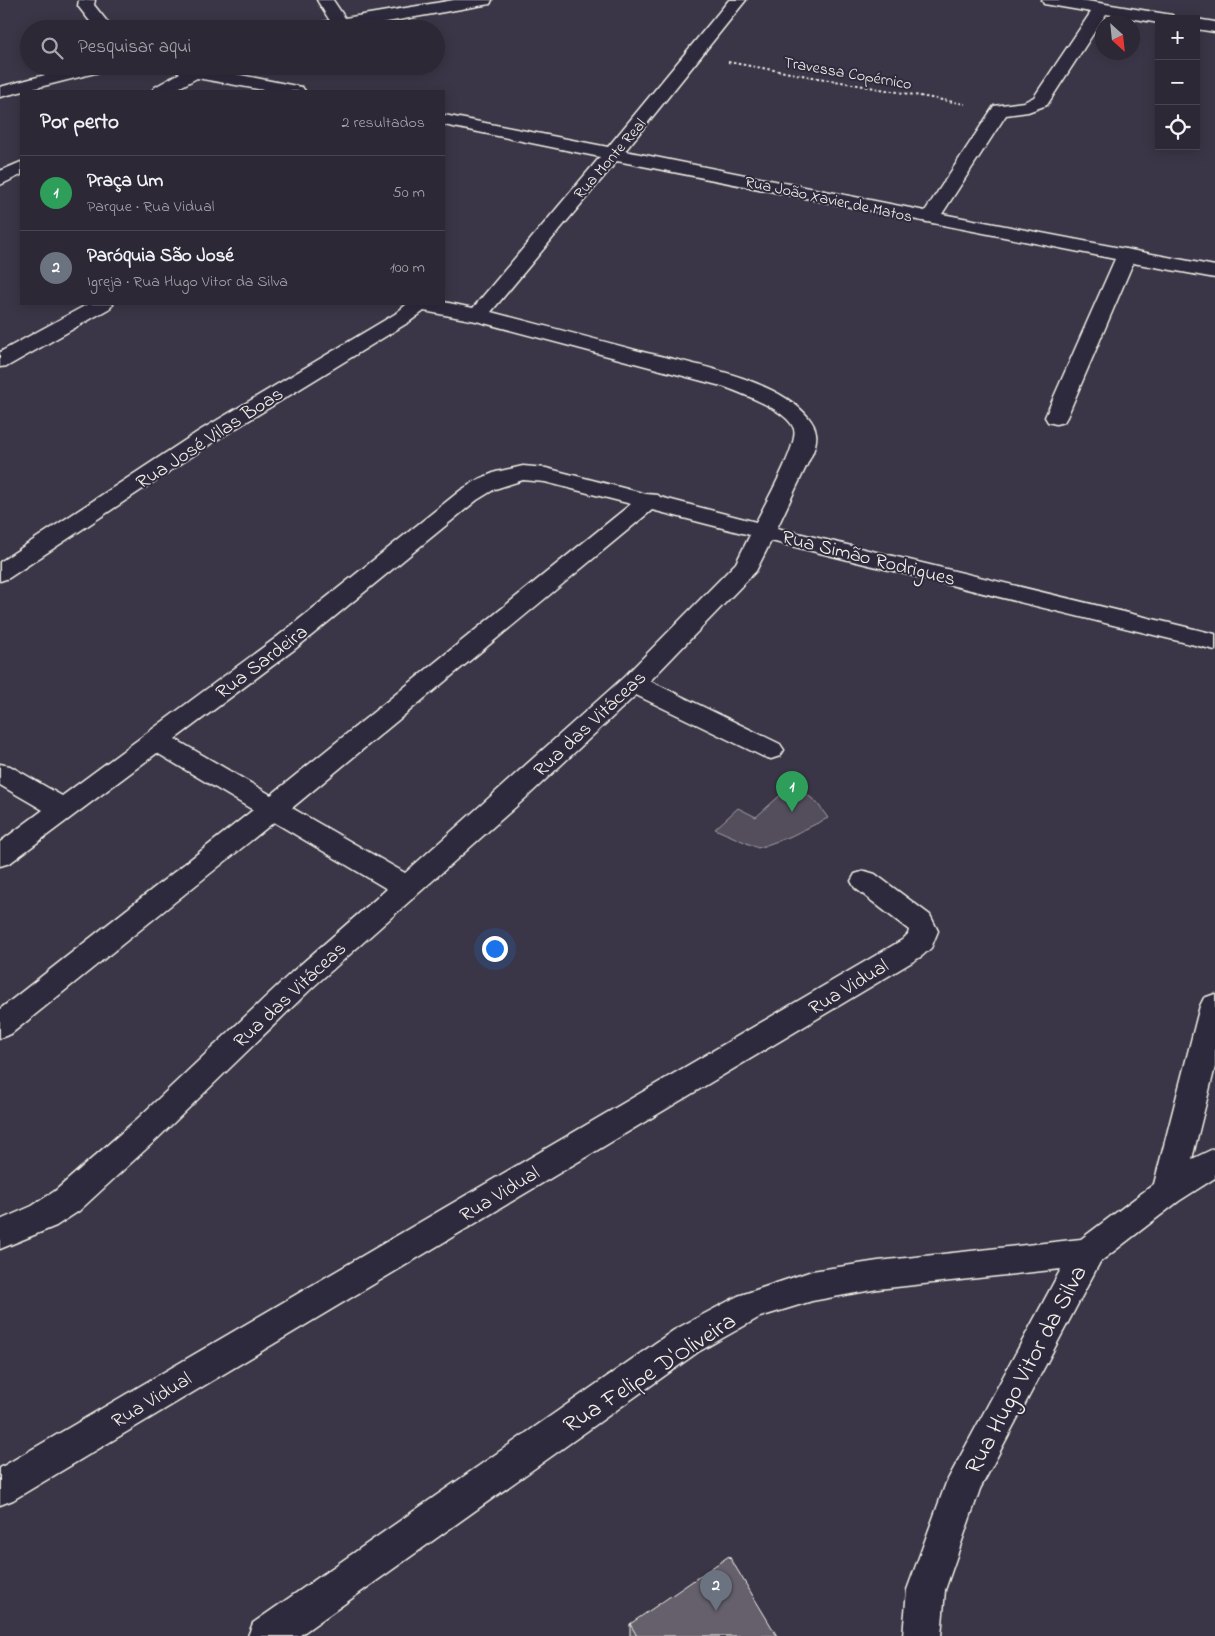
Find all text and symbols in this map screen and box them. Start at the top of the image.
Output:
north arrow [1095,15,1140,60]
map controls [1155,15,1200,150]
button: + [1155,15,1200,60]
search box [20,20,445,75]
icon: search [38,34,66,62]
text: Pesquisar aqui [78,34,191,61]
street label: Travessa Copérnico [782,51,914,97]
button: − [1155,60,1200,105]
button: locate [1155,105,1200,150]
text: Por perto [40,108,119,138]
text: 2 resultados [342,111,425,135]
street label: Rua Monte Real [569,113,653,205]
text: Praça Um [87,168,163,195]
street label: Rua João Xavier de Matos [743,170,914,229]
text: 1 [53,181,59,205]
text: 50 m [393,181,425,205]
text: Parque · Rua Vidual [87,195,214,219]
text: Paróquia São José [87,243,234,270]
text: 2 [52,256,60,280]
text: 100 m [390,256,425,280]
text: Igreja · Rua Hugo Vitor da Silva [87,270,288,294]
street label: Rua José Vilas Boas [131,380,290,498]
street label: Rua Simão Rodrigues [778,524,958,596]
street label: Rua Sardeira [210,619,315,707]
street label: Rua das Vitáceas [528,665,654,785]
pin: 1 [776,771,808,812]
street label: Rua das Vitáceas [228,936,354,1056]
your location [482,936,508,962]
street label: Rua Vidual [804,953,895,1023]
street label: Rua Vidual [455,1160,546,1230]
street label: Rua Hugo Vitor da Silva [957,1260,1097,1481]
street label: Rua Felipe D'Oliveira [557,1305,744,1443]
street label: Rua Vidual [107,1366,198,1436]
pin: 2 [700,1570,732,1611]

